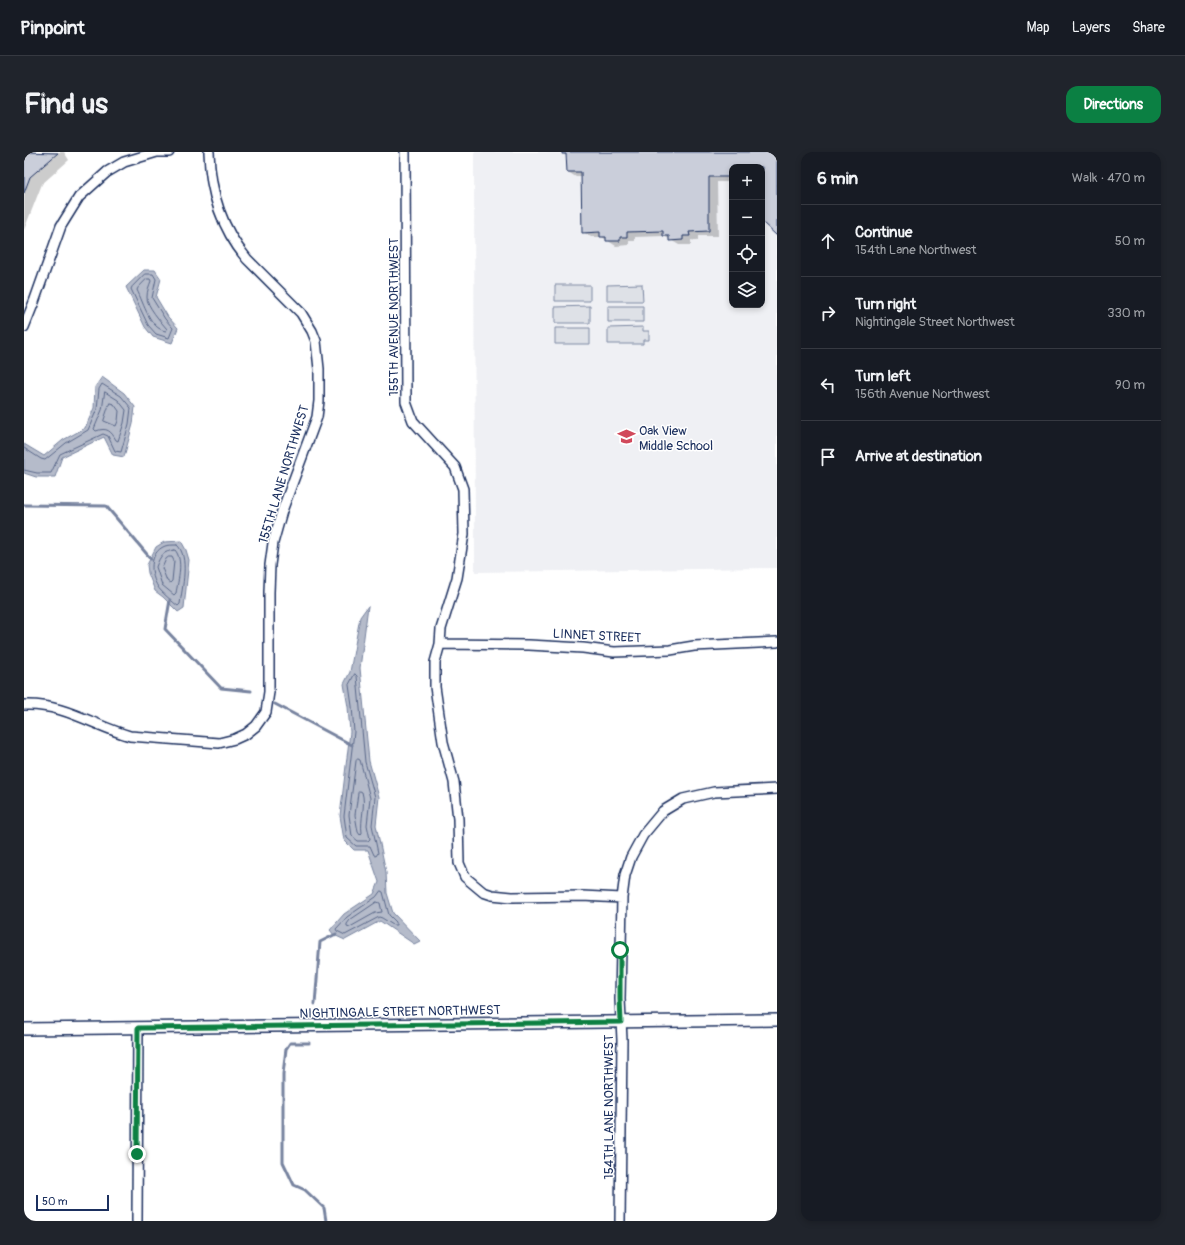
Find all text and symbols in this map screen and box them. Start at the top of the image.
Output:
text: Pinpoint [20,16,85,40]
text: Map [1027,19,1050,36]
text: Layers [1072,19,1110,36]
text: Share [1132,19,1165,36]
button: Directions [1066,86,1161,123]
text: Find us [24,87,108,122]
map controls [729,164,765,308]
button: + [729,164,765,200]
text: 6 min [817,168,858,189]
text: Walk · 470 m [1072,170,1145,186]
button: − [729,200,765,236]
text: Continue [855,223,913,242]
icon: ahead [817,230,839,252]
text: 50 m [1115,233,1145,249]
button: locate [729,236,765,272]
street label: 155TH AVENUE NORTHWEST [386,238,402,396]
text: 154th Lane Northwest [855,242,976,258]
button: layers [729,272,765,308]
text: Turn right [855,295,916,314]
icon: right [817,302,839,324]
text: 330 m [1107,305,1145,321]
text: Nightingale Street Northwest [855,314,1015,330]
text: Turn left [855,367,911,386]
icon: left [817,374,839,396]
text: 90 m [1115,377,1145,393]
text: 156th Avenue Northwest [855,386,990,402]
street label: 155TH LANE NORTHWEST [255,403,313,546]
place label: Oak View Middle School [639,423,713,454]
school or university icon: Oak View Middle School [616,427,636,447]
icon: arrive [817,446,839,468]
text: Arrive at destination [855,447,982,466]
street label: LINNET STREET [552,626,642,646]
route start [611,941,629,959]
street label: NIGHTINGALE STREET NORTHWEST [299,1002,501,1022]
street label: 154TH LANE NORTHWEST [601,1035,617,1179]
route end [128,1145,146,1163]
scale bar [36,1193,109,1212]
text: 50 m [42,1195,68,1208]

